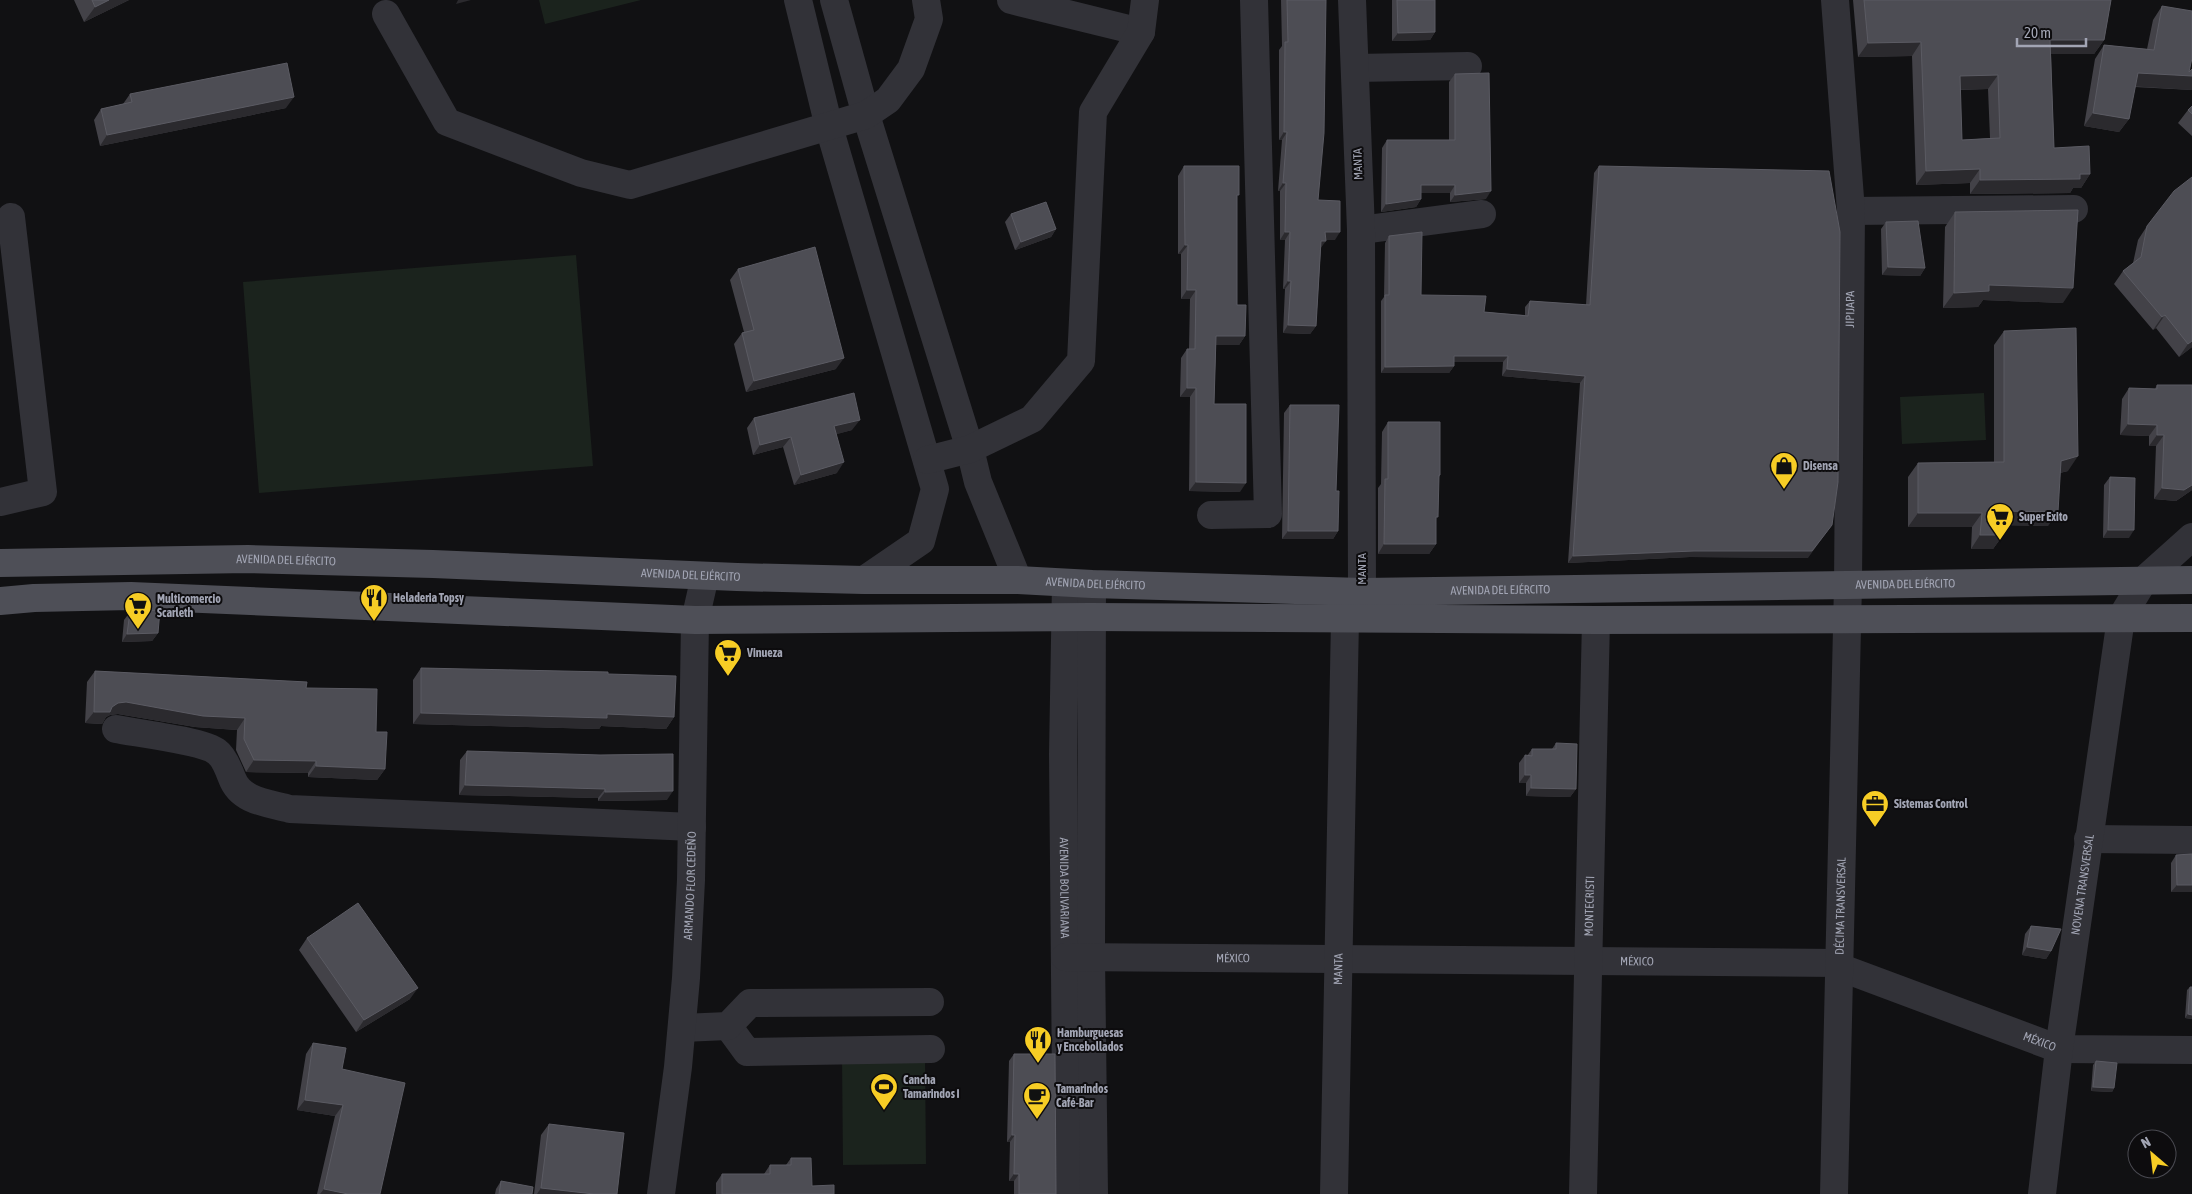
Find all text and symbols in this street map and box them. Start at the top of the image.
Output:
scale bar [2017,15,2086,47]
text: 20 m [2024,24,2051,41]
street label: MANTA [1350,148,1366,180]
street label: JIPIJAPA [1843,291,1857,328]
shop icon: Disensa [1769,451,1799,490]
place label: Disensa [1803,459,1838,473]
supermarket icon: Super Exito [1985,502,2015,541]
place label: Super Exito [2019,510,2068,524]
street label: AVENIDA DEL EJÉRCITO [236,552,336,568]
street label: MANTA [1355,553,1369,585]
street label: AVENIDA DEL EJÉRCITO [641,566,741,584]
street label: AVENIDA DEL EJÉRCITO [1045,575,1146,593]
street label: AVENIDA DEL EJÉRCITO [1855,576,1955,592]
street label: AVENIDA DEL EJÉRCITO [1450,582,1550,598]
restaurant icon: Heladeria Topsy [359,583,389,622]
supermarket icon: Multicomercio Scarleth [123,591,153,630]
place label: Heladeria Topsy [393,591,464,605]
place label: Multicomercio Scarleth [157,592,221,620]
supermarket icon: Vinueza [713,638,743,677]
place label: Vinueza [746,646,783,660]
office icon: Sistemas Control [1860,789,1890,828]
place label: Sistemas Control [1894,797,1968,811]
street label: ARMANDO FLOR CEDEÑO [681,831,699,940]
street label: NOVENA TRANSVERSAL [2068,833,2097,936]
street label: AVENIDA BOLIVARIANA [1057,837,1072,939]
street label: DÉCIMA TRANSVERSAL [1832,857,1849,955]
street label: MONTECRISTI [1582,876,1597,936]
street label: MÉXICO [1216,951,1250,965]
street label: MANTA [1331,953,1346,985]
street label: MÉXICO [1620,954,1654,969]
restaurant icon: Hamburguesas y Encebollados [1023,1025,1053,1064]
place label: Hamburguesas y Encebollados [1057,1026,1124,1054]
street label: MÉXICO [2021,1029,2058,1054]
sports icon: Cancha Tamarindos I [869,1072,899,1111]
place label: Cancha Tamarindos I [903,1073,960,1101]
cafe icon: Tamarindos Café-Bar [1022,1081,1052,1120]
place label: Tamarindos Café-Bar [1056,1082,1109,1110]
north arrow [2127,1129,2177,1179]
text: N [2138,1134,2153,1152]

